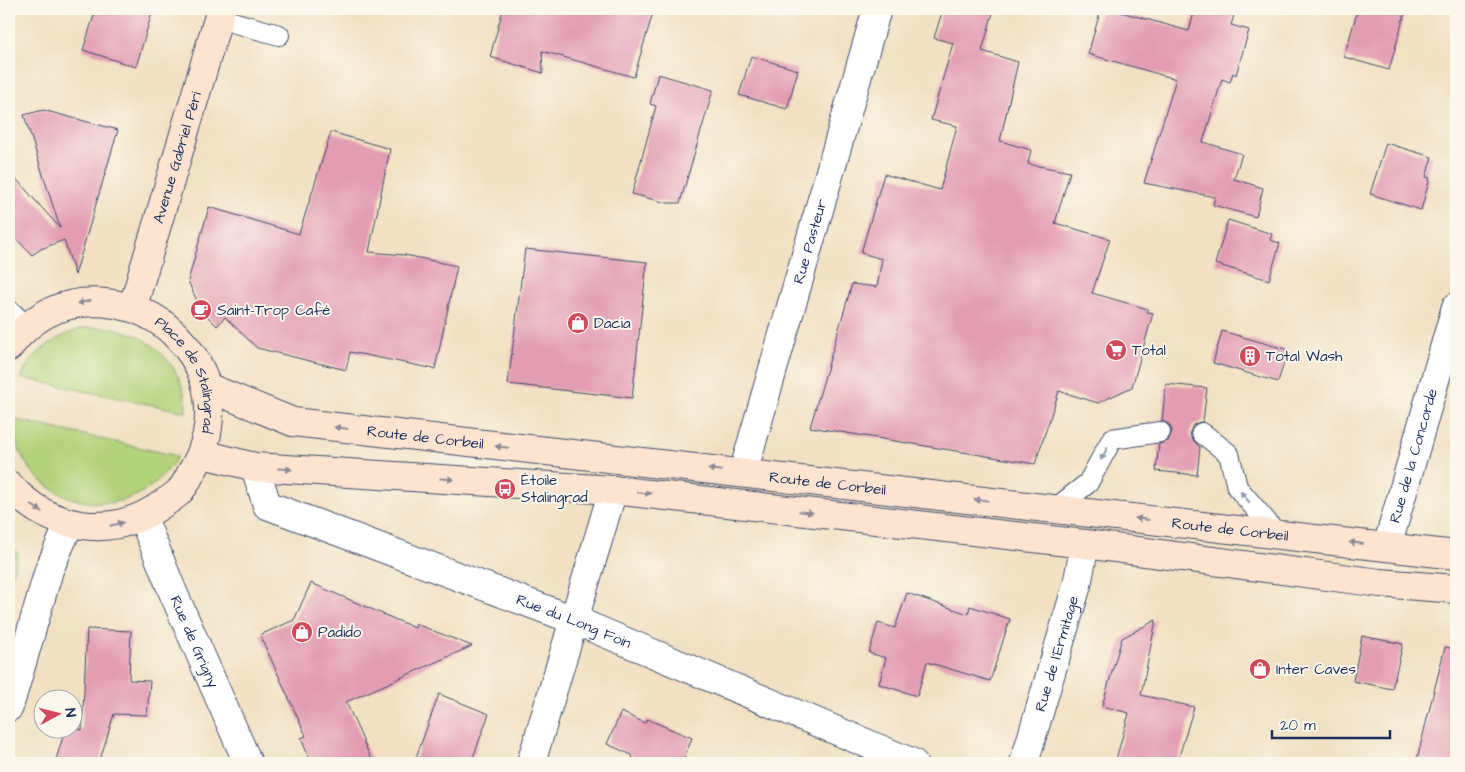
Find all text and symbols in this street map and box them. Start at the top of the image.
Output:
street label: Avenue Gabriel Péri [148,88,207,226]
street label: Rue Pasteur [788,197,833,286]
cafe icon: Saint-Trop Café [189,298,213,322]
one-way arrow [76,299,92,307]
place label: Saint-Trop Café [217,300,330,321]
shop icon: Dacia [566,311,590,335]
street label: Place de Stalingrad [151,312,219,435]
place label: Dacia [594,313,631,334]
supermarket icon: Total [1104,338,1128,362]
place label: Total [1132,340,1166,361]
building icon: Total Wash [1238,344,1262,368]
place label: Total Wash [1266,346,1343,367]
street label: Rue de la Concorde [1384,386,1443,526]
street label: Route de Corbeil [366,421,485,455]
one-way arrow [333,424,349,432]
one-way arrow [494,443,510,451]
one-way arrow [1099,448,1108,461]
one-way arrow [277,465,293,473]
one-way arrow [706,466,722,474]
street label: Route de Corbeil [768,467,887,501]
place label: Étoile Stalingrad [521,470,588,509]
one-way arrow [439,476,455,484]
bus stop icon: Étoile Stalingrad [493,477,517,501]
one-way arrow [636,489,652,497]
one-way arrow [1240,491,1251,504]
one-way arrow [972,496,988,504]
one-way arrow [29,503,43,513]
one-way arrow [798,508,814,516]
street label: Route de Corbeil [1170,513,1289,547]
one-way arrow [1134,515,1150,523]
one-way arrow [109,520,124,528]
one-way arrow [1347,539,1363,547]
street label: Rue du Long Foin [513,589,635,654]
street label: Rue de Grigny [165,592,224,692]
street label: Rue de l'Ermitage [1030,593,1084,714]
shop icon: Padido [290,620,314,644]
place label: Padido [318,622,362,643]
shop icon: Inter Caves [1248,657,1272,681]
place label: Inter Caves [1276,659,1356,680]
north arrow [32,690,82,740]
text: N [59,707,80,718]
scale bar [1272,707,1390,739]
text: 20 m [1280,715,1316,736]

